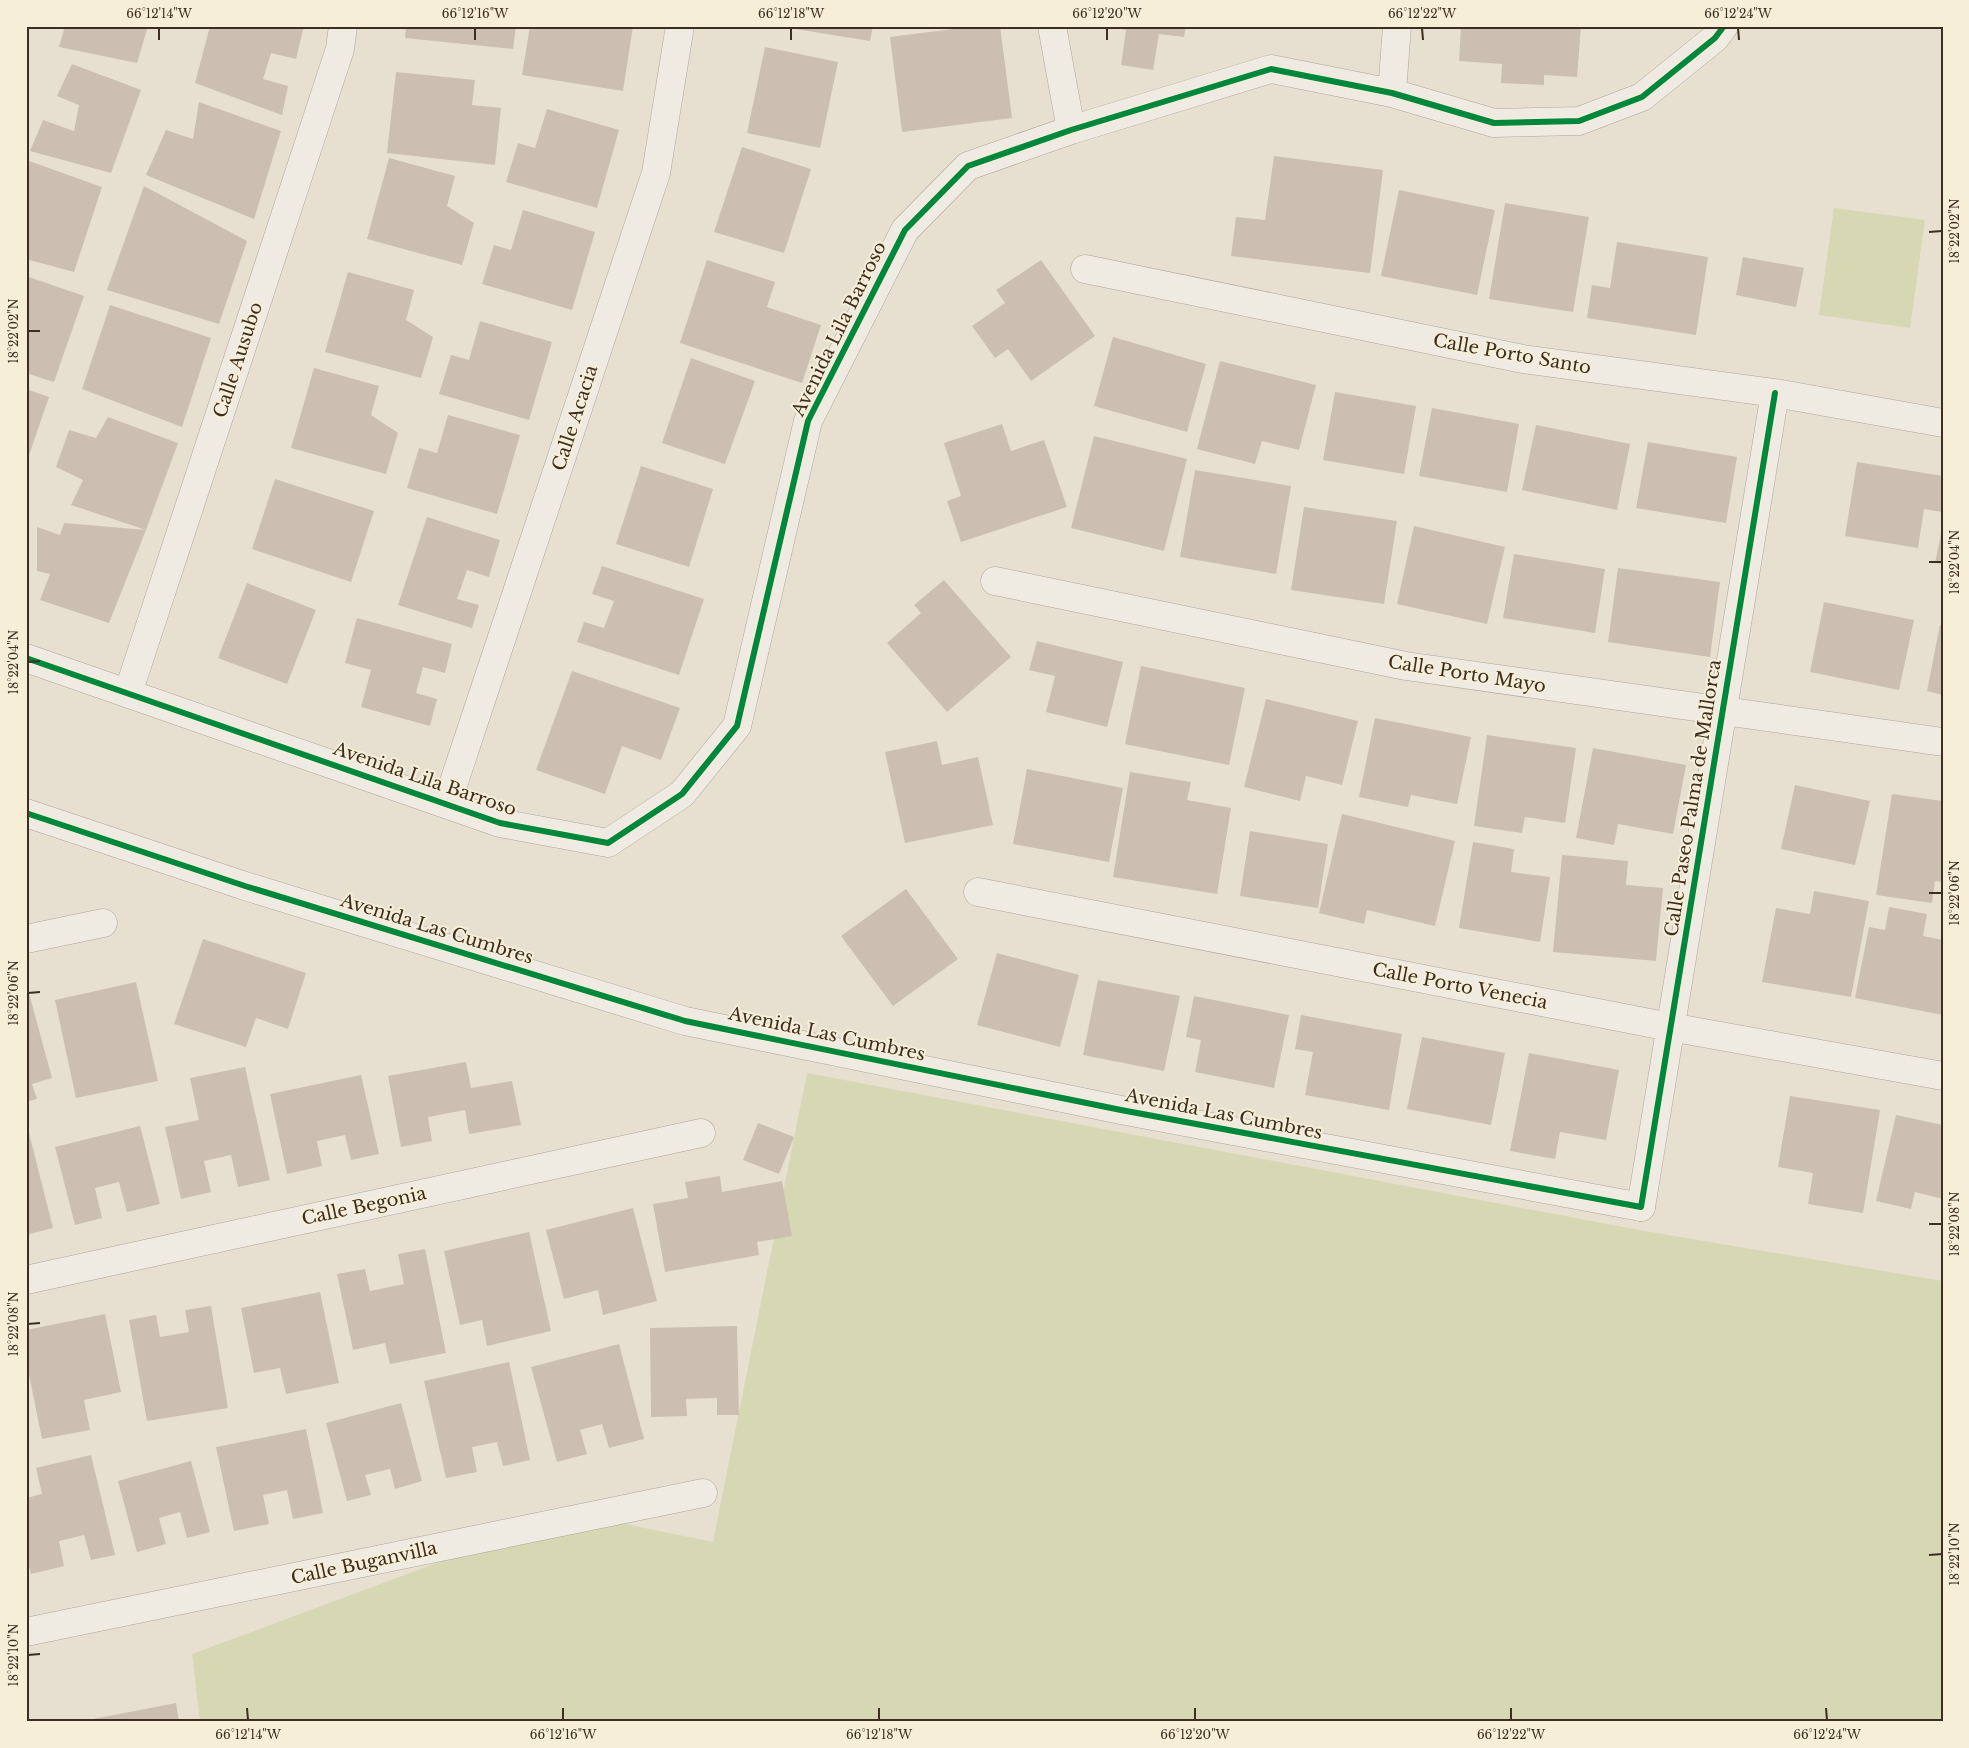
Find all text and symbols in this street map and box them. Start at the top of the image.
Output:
text: 66°12'14"W [126,6,193,21]
text: 66°12'16"W [442,6,509,21]
text: 66°12'18"W [758,6,825,21]
text: 66°12'20"W [1072,6,1143,21]
text: 66°12'22"W [1388,6,1457,21]
text: 66°12'24"W [1704,6,1773,21]
text: 18°22'02"N [1947,198,1962,264]
street label: Avenida Lila Barroso [787,238,891,421]
text: 18°22'02"N [6,298,21,364]
street label: Calle Ausubo [209,299,267,421]
street label: Calle Porto Santo [1431,329,1593,379]
street label: Calle Acacia [548,362,602,474]
text: 18°22'04"N [1947,529,1962,594]
text: 18°22'04"N [6,629,21,694]
street label: Calle Porto Mayo [1386,651,1548,697]
street label: Calle Paseo Palma de Mallorca [1660,658,1726,938]
street label: Avenida Lila Barroso [330,737,519,821]
text: 18°22'06"N [1947,860,1962,926]
street label: Avenida Las Cumbres [337,889,536,969]
street label: Calle Porto Venecia [1370,958,1550,1014]
text: 18°22'06"N [6,960,21,1026]
street label: Avenida Las Cumbres [726,1002,927,1066]
street label: Avenida Las Cumbres [1123,1084,1324,1144]
street label: Calle Begonia [300,1182,428,1230]
text: 18°22'08"N [1947,1191,1962,1257]
text: 18°22'08"N [6,1291,21,1357]
text: 18°22'10"N [1947,1522,1962,1586]
street label: Calle Buganvilla [289,1537,439,1589]
text: 18°22'10"N [6,1623,21,1687]
text: 66°12'14"W [215,1727,282,1742]
text: 66°12'16"W [530,1727,597,1742]
text: 66°12'18"W [846,1727,913,1742]
text: 66°12'20"W [1160,1727,1231,1742]
text: 66°12'22"W [1477,1727,1546,1742]
text: 66°12'24"W [1793,1727,1862,1742]

